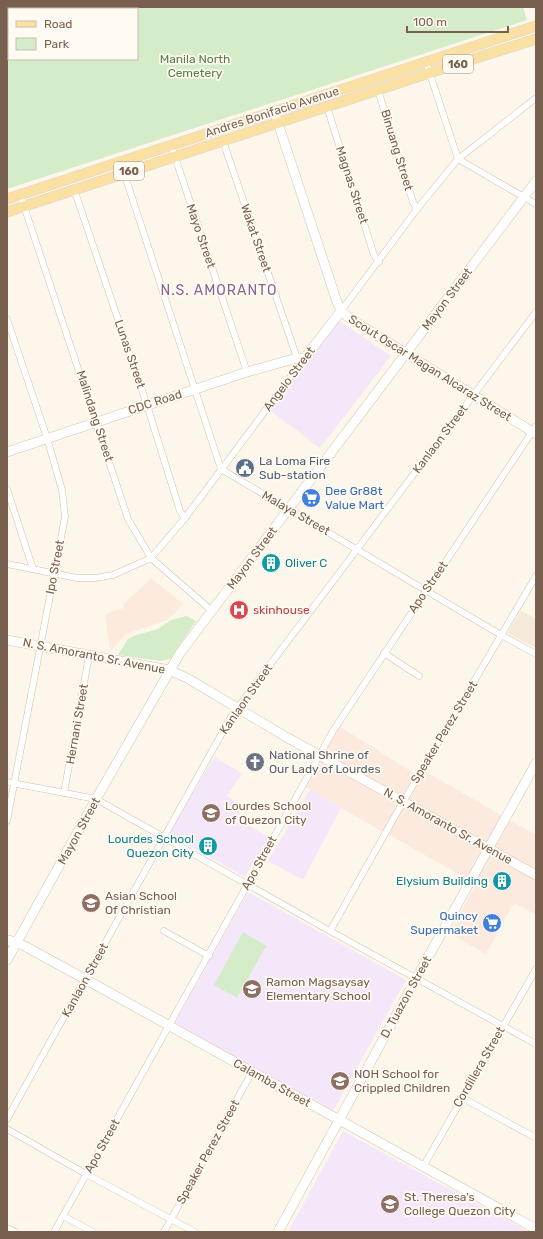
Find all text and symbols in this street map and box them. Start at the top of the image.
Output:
legend [8,8,138,60]
scale bar [407,8,508,34]
text: 100 m [413,15,447,29]
text: Road [44,17,72,31]
text: Park [44,37,70,51]
park label: Manila North Cemetery [160,52,230,80]
road number: 160 [443,55,473,73]
street label: Andres Bonifacio Avenue [203,84,341,140]
street label: Binuang Street [378,108,416,193]
street label: Magnas Street [333,144,371,226]
road number: 160 [114,162,144,180]
street label: Mayo Street [183,202,219,270]
street label: Wakat Street [238,202,274,274]
street label: Mayon Street [419,265,475,333]
district label: N.S. AMORANTO [161,282,278,299]
street label: Scout Oscar Magan Alcaraz Street [346,312,514,424]
street label: Lunas Street [112,318,148,390]
street label: Angelo Street [260,344,318,414]
street label: Malindang Street [74,369,116,464]
street label: CDC Road [126,387,184,417]
street label: Kanlaon Street [410,402,471,476]
place label: La Loma Fire Sub-station [259,454,330,482]
public building icon: La Loma Fire Sub-station [234,457,256,479]
place label: Dee Gr88t Value Mart [325,484,384,512]
supermarket icon: Dee Gr88t Value Mart [300,487,322,509]
street label: Malaya Street [259,488,333,538]
street label: Mayon Street [224,524,280,592]
street label: Ipo Street [43,538,67,595]
building icon: Oliver C [260,552,282,574]
place label: Oliver C [285,556,327,570]
street label: Apo Street [405,558,451,616]
hospital icon: skinhouse [228,599,250,621]
place label: skinhouse [253,603,310,617]
street label: N. S. Amoranto Sr. Avenue [22,635,167,677]
street label: Kanlaon Street [217,661,276,737]
street label: Speaker Perez Street [408,678,480,786]
street label: Hernani Street [63,682,91,765]
place label: National Shrine of Our Lady of Lourdes [269,748,381,776]
church icon: National Shrine of Our Lady of Lourdes [244,751,266,773]
street label: N. S. Amoranto Sr. Avenue [381,785,515,867]
street label: Mayon Street [55,795,103,867]
place label: Lourdes School of Quezon City [225,799,311,827]
school or university icon: Lourdes School of Quezon City [200,802,222,824]
place label: Lourdes School Quezon City [108,832,194,860]
street label: Apo Street [238,833,280,893]
building icon: Lourdes School Quezon City [197,835,219,857]
building icon: Elysium Building [491,870,513,892]
place label: Elysium Building [396,874,488,888]
place label: Asian School Of Christian [105,889,177,917]
school or university icon: Asian School Of Christian [80,892,102,914]
place label: Quincy Supermaket [410,909,478,937]
supermarket icon: Quincy Supermaket [481,912,503,934]
street label: Kanlaon Street [59,940,111,1019]
street label: D. Tuazon Street [378,953,434,1040]
place label: Ramon Magsaysay Elementary School [266,975,371,1003]
school or university icon: Ramon Magsaysay Elementary School [241,978,263,1000]
street label: Cordillera Street [450,1024,508,1110]
street label: Calamba Street [231,1056,313,1110]
place label: NOH School for Crippled Children [354,1067,450,1095]
school or university icon: NOH School for Crippled Children [329,1070,351,1092]
street label: Speaker Perez Street [174,1097,243,1207]
street label: Apo Street [81,1116,123,1176]
place label: St. Theresa's College Quezon City [404,1190,516,1218]
school or university icon: St. Theresa's College Quezon City [379,1193,401,1215]

